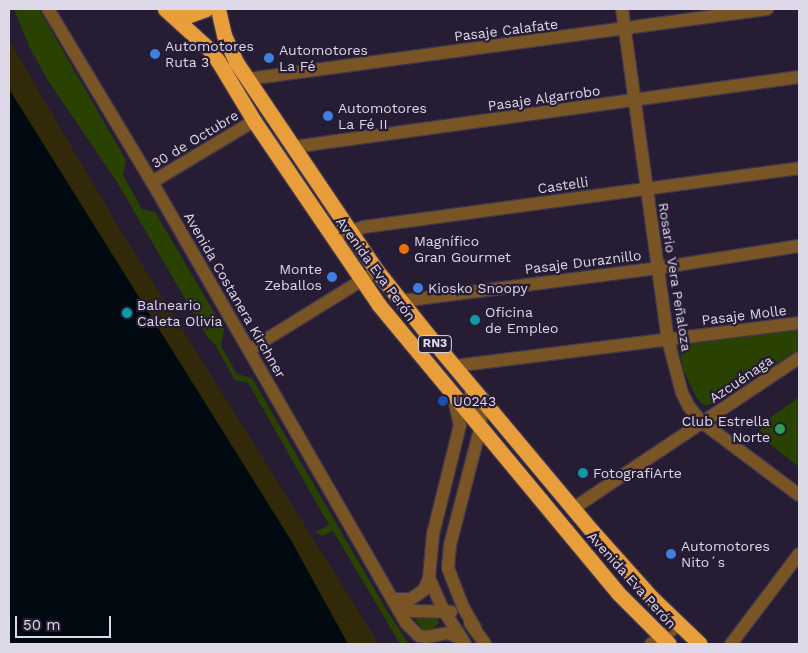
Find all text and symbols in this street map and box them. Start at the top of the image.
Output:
street label: Pasaje Calafate [453,15,559,45]
place label: Automotores Ruta 3 [165,38,254,70]
place label: Automotores La Fé [279,42,368,74]
marker: Automotores Ruta 3 [149,48,161,60]
marker: Automotores La Fé [263,52,275,64]
street label: Pasaje Algarrobo [486,82,602,114]
place label: Automotores La Fé II [338,100,427,132]
street label: 30 de Octubre [148,106,242,172]
marker: Automotores La Fé II [322,110,334,122]
street label: Castelli [537,173,589,197]
street label: Rosario Vera Peñaloza [655,201,695,353]
street label: Avenida Costanera Kirchner [180,209,290,381]
street label: Avenida Eva Perón [332,213,420,325]
place label: Magnífico Gran Gourmet [414,233,511,266]
marker: Magnífico Gran Gourmet [398,243,410,255]
street label: Pasaje Duraznillo [524,247,642,277]
place label: Monte Zeballos [264,261,322,294]
marker: Monte Zeballos [326,271,338,283]
place label: Kiosko Snoopy [428,280,528,296]
marker: Kiosko Snoopy [412,282,424,294]
place label: Balneario Caleta Olivia [137,297,223,330]
street label: Pasaje Molle [701,301,787,329]
place label: Oficina de Empleo [485,304,558,336]
marker: Balneario Caleta Olivia [121,307,133,319]
marker: Oficina de Empleo [469,314,481,326]
road number: RN3 [418,334,452,354]
street label: Azcuénaga [706,352,776,406]
place label: U0243 [453,393,496,409]
marker: U0243 [437,395,449,407]
place label: Club Estrella Norte [682,413,770,446]
marker: Club Estrella Norte [774,423,786,435]
place label: FotografiArte [593,465,682,481]
marker: FotografiArte [577,467,589,479]
street label: Avenida Eva Perón [584,528,680,632]
place label: Automotores Nito´s [681,538,770,570]
marker: Automotores Nito´s [665,548,677,560]
scale bar [18,606,114,638]
text: 50 m [23,616,60,634]

